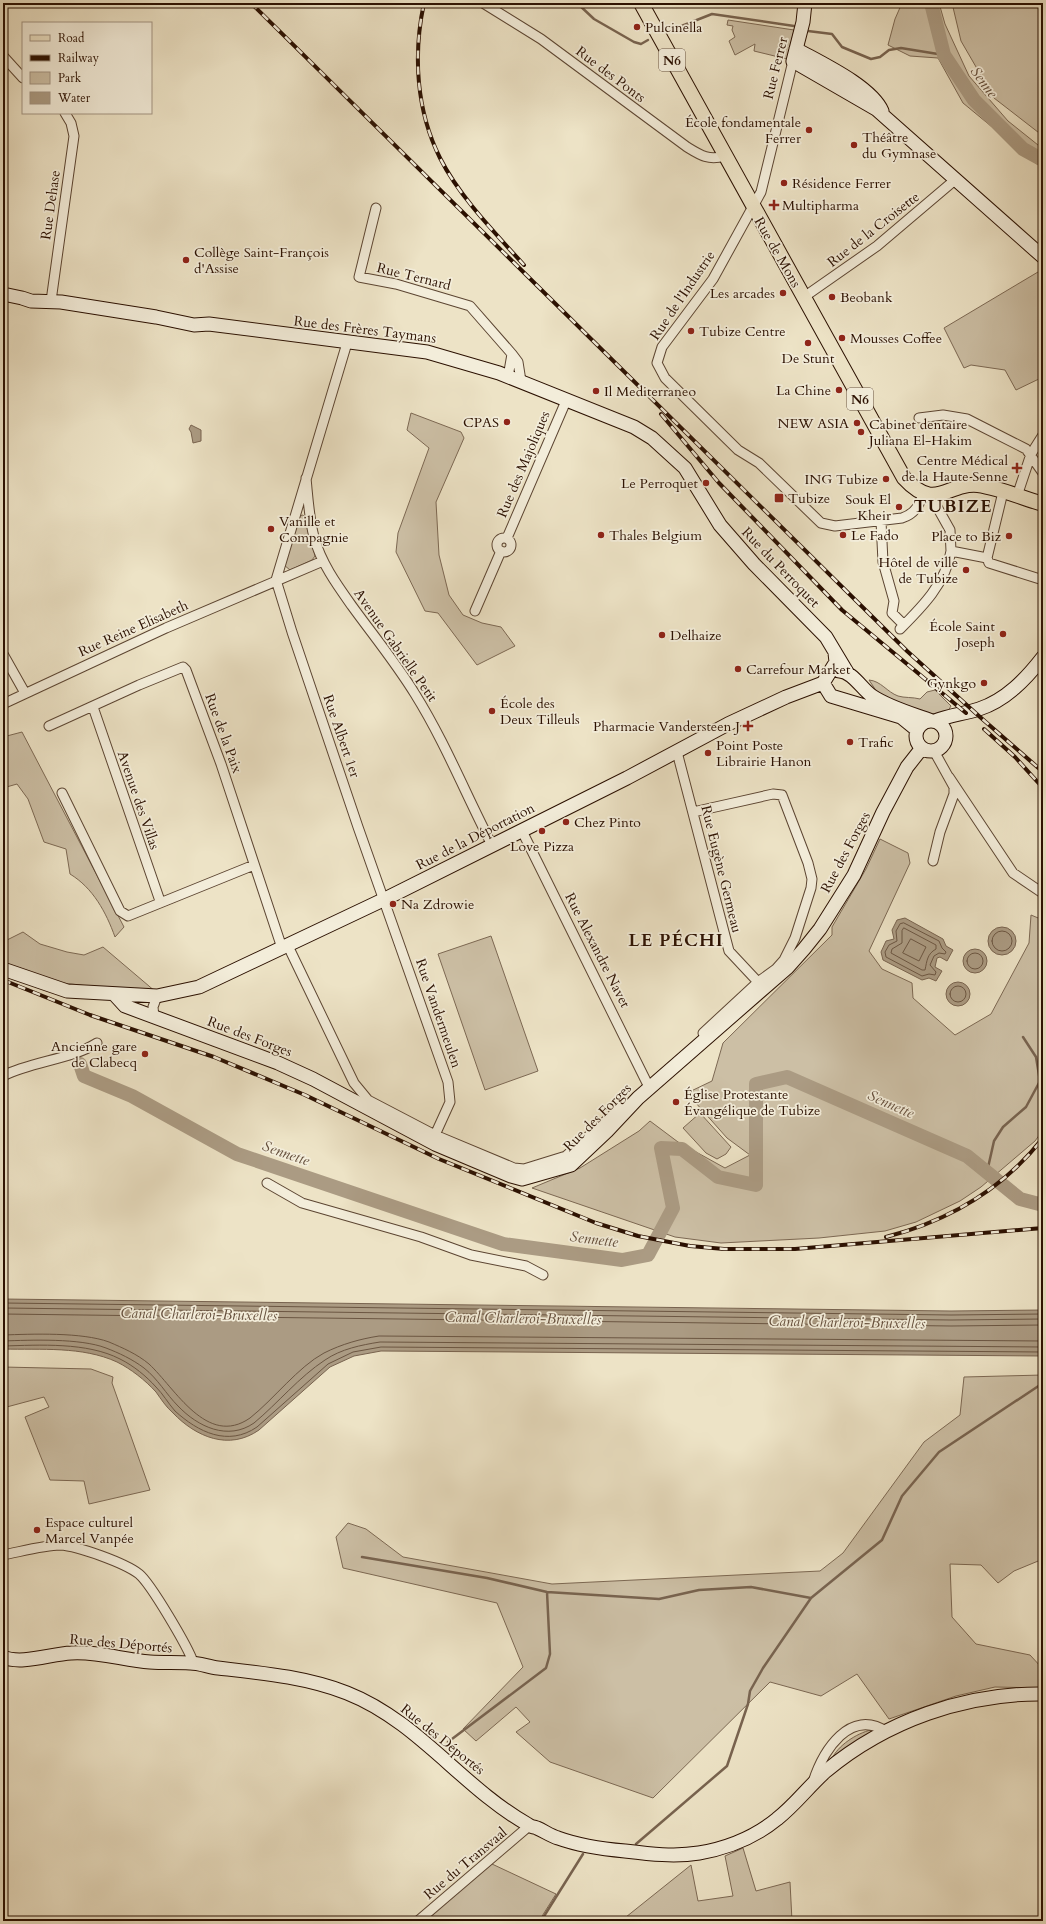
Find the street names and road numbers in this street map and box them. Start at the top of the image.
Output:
street label: Rue Ferrer [759,34,793,101]
street label: Rue des Ponts [572,42,650,107]
road number: N6 [659,49,685,71]
street label: Rue Dehase [36,169,65,241]
street label: Rue de la Croisette [823,187,923,271]
street label: Rue de Mons [750,214,806,291]
street label: Rue de l'Industrie [645,247,719,344]
street label: Rue Ternard [375,258,453,295]
street label: Rue des Frères Taymans [293,311,438,348]
road number: N6 [847,388,873,410]
street label: Rue des Majoliques [492,408,555,520]
street label: Rue du Perroquet [737,523,824,612]
street label: Avenue Gabrielle Petit [349,585,442,706]
street label: Rue Reine Elisabeth [75,596,191,661]
street label: Rue de la Paix [200,691,247,776]
street label: Rue Albert 1er [318,692,365,781]
street label: Avenue des Villas [113,748,164,852]
street label: Rue de la Déportation [413,798,538,875]
street label: Rue Eugène Germeau [697,803,747,935]
street label: Rue des Forges [816,808,875,896]
street label: Rue Alexandre Navet [560,889,635,1012]
street label: Rue Vandermeulen [411,956,466,1070]
street label: Rue des Forges [205,1012,295,1061]
street label: Rue des Forges [559,1079,636,1156]
street label: Rue des Déportés [69,1630,173,1657]
street label: Rue des Déportés [397,1700,489,1779]
street label: Rue du Transvaal [420,1823,511,1904]

